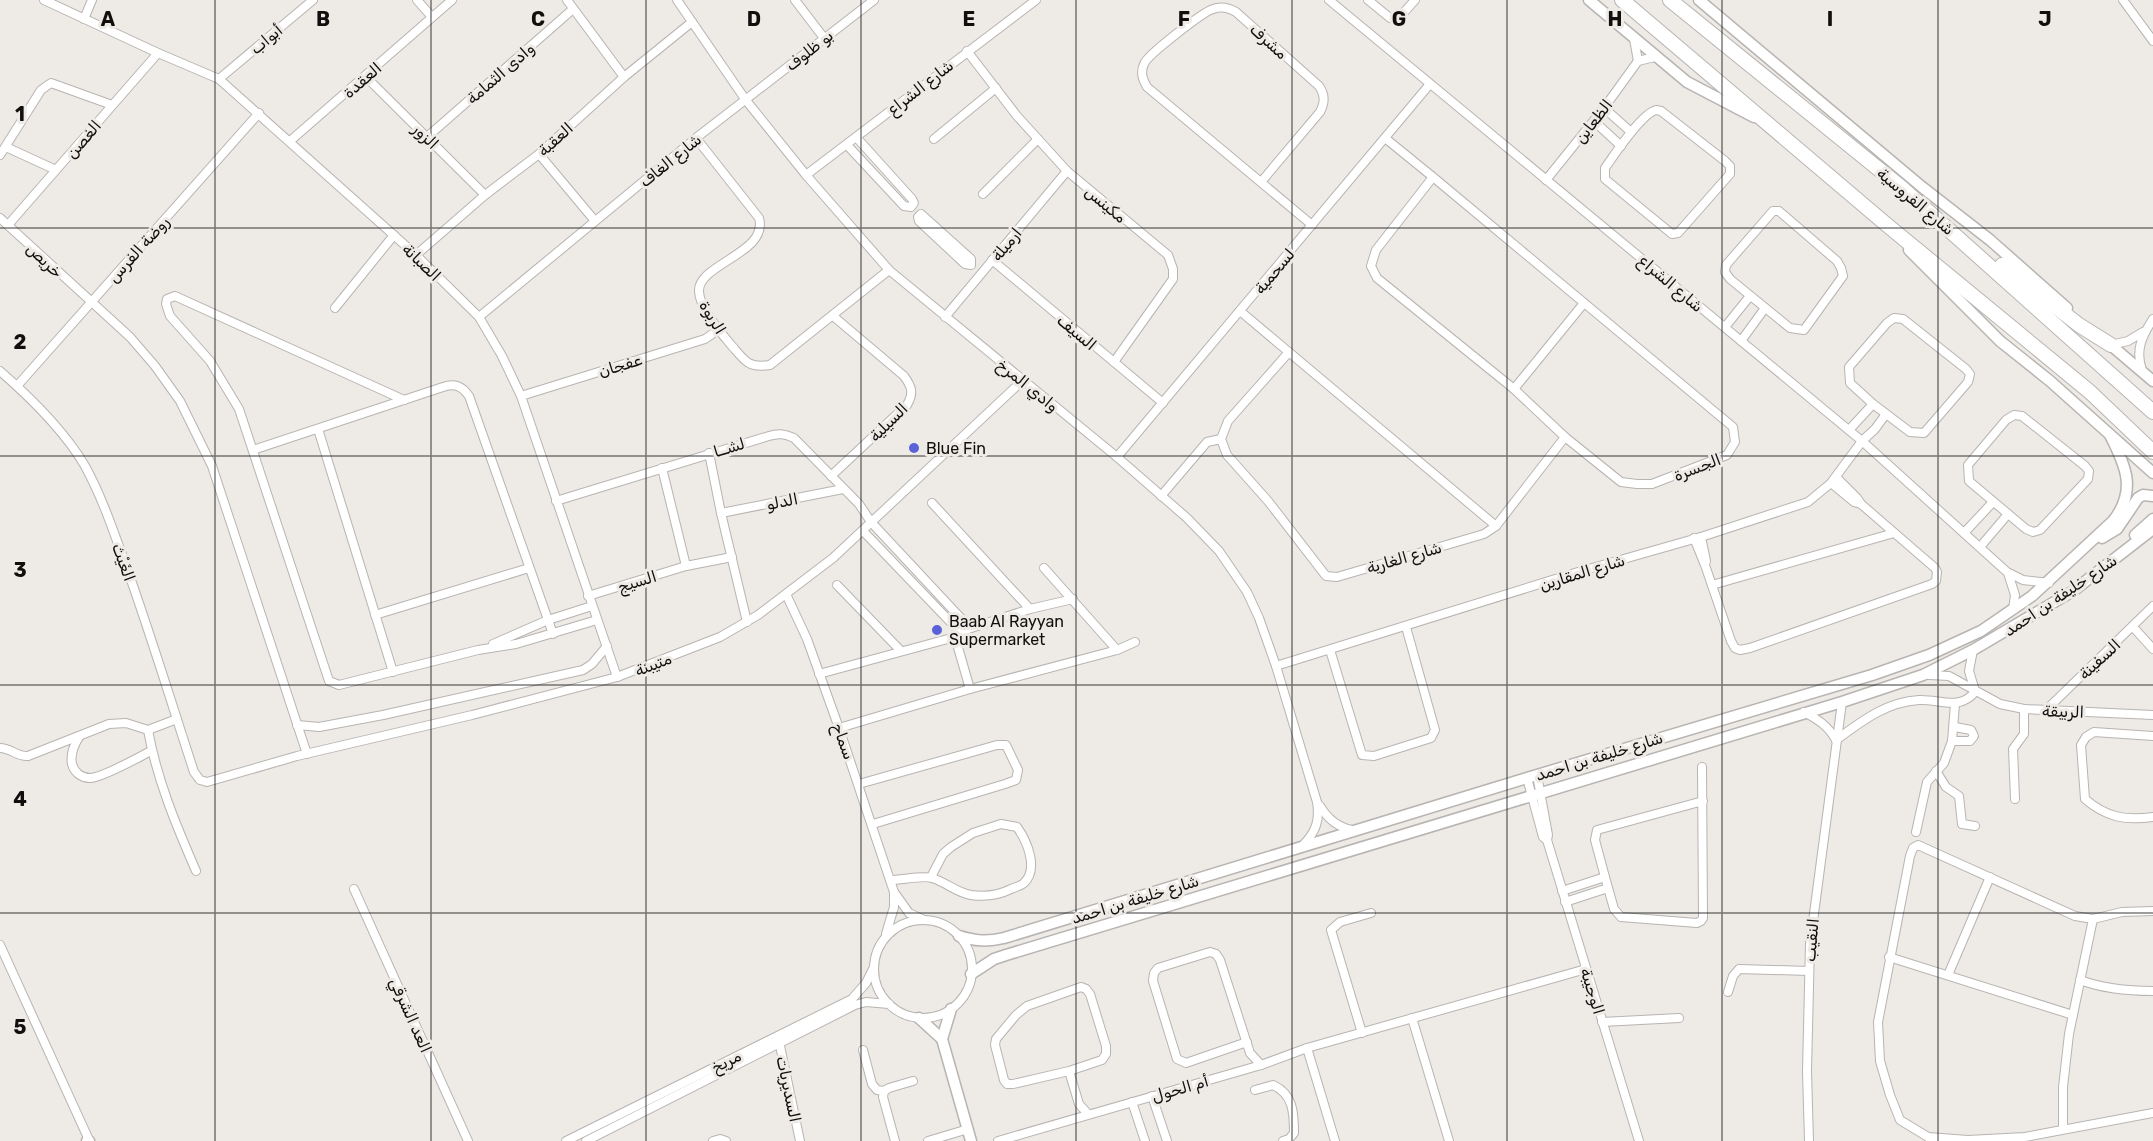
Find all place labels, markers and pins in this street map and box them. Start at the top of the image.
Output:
place label: Blue Fin [926,439,986,458]
marker: Blue Fin [907,441,921,455]
place label: Baab Al Rayyan Supermarket [949,612,1064,649]
marker: Baab Al Rayyan Supermarket [930,623,944,637]

